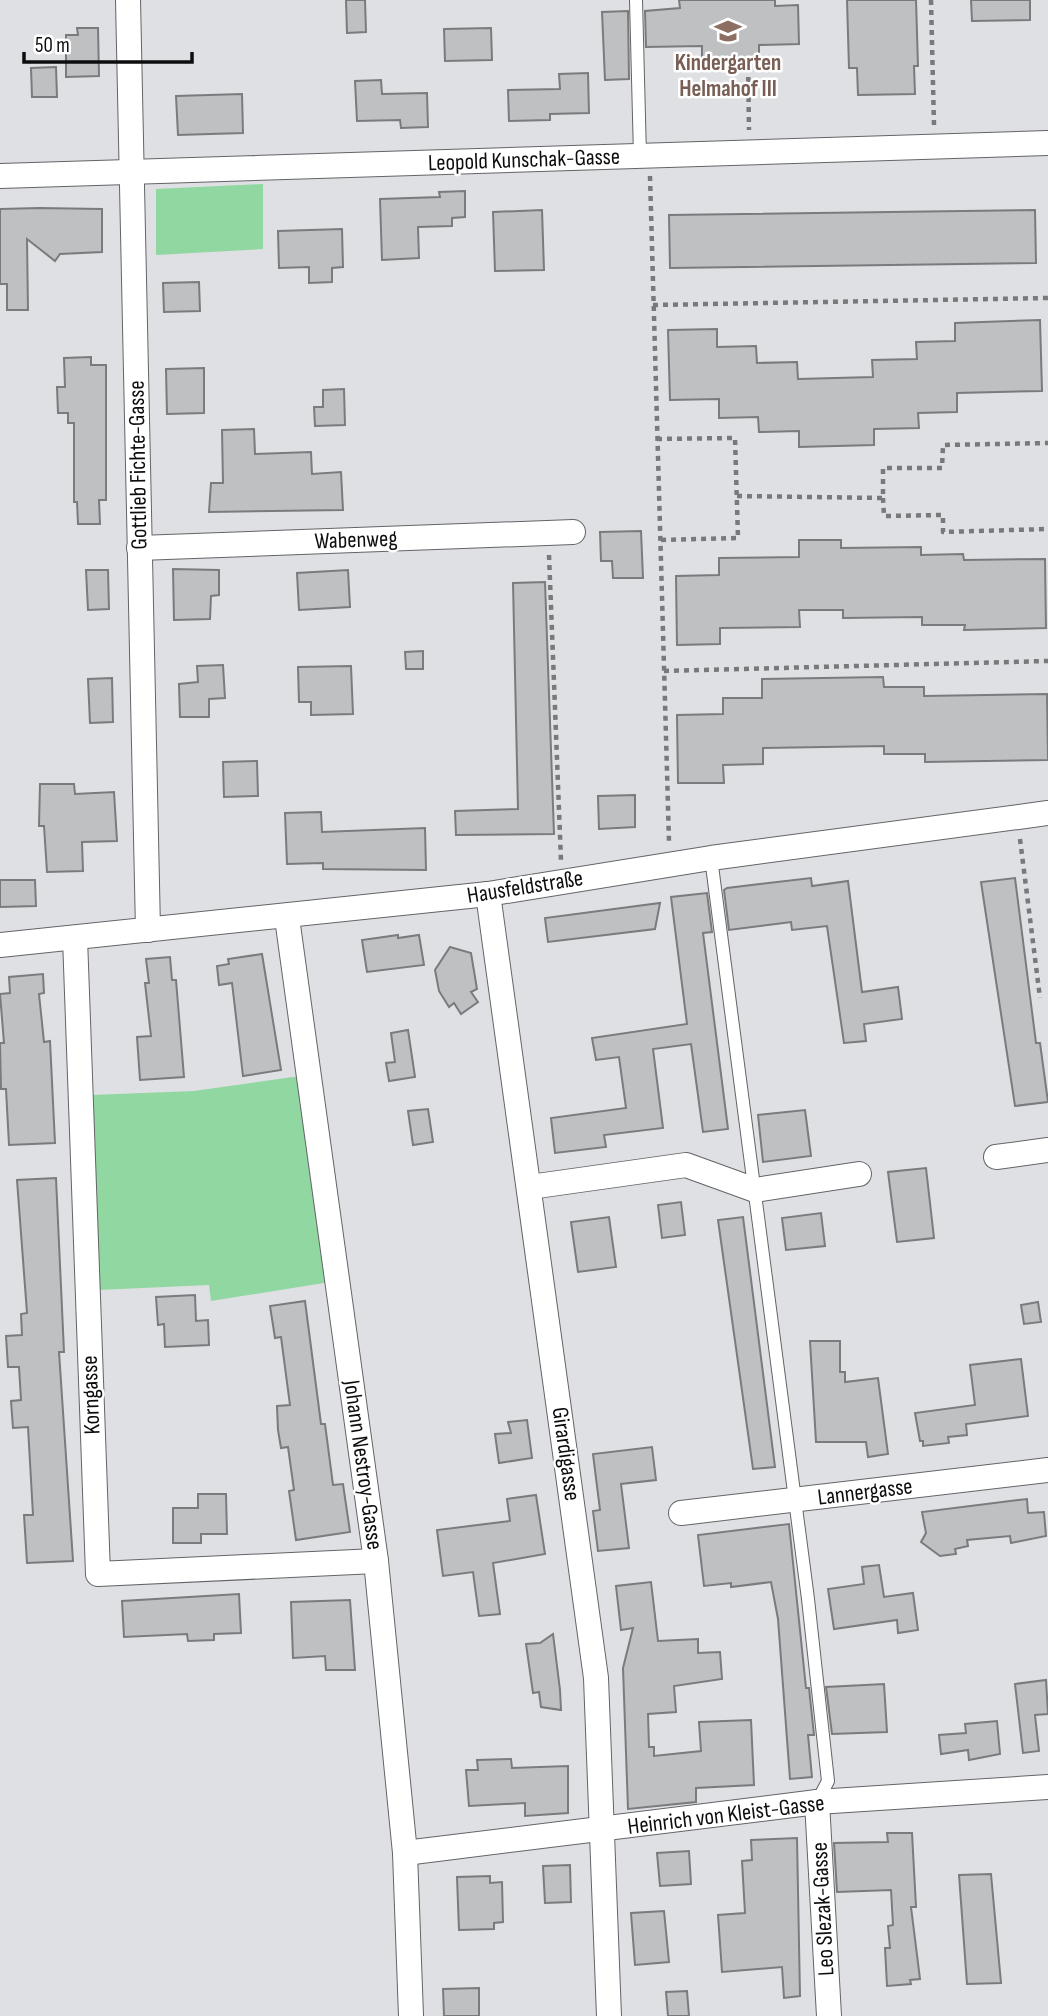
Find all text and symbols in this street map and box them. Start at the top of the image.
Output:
school or university icon: Kindergarten Helmahof III [713,16,743,46]
scale bar [24,21,192,65]
text: 50 m [35,33,70,58]
place label: Kindergarten Helmahof III [675,49,781,103]
street label: Leopold Kunschak-Gasse [427,143,621,177]
street label: Gottlieb Fichte-Gasse [123,380,153,550]
street label: Wabenweg [314,525,398,555]
street label: Hausfeldstraße [465,864,585,910]
street label: Korngasse [76,1355,106,1435]
street label: Johann Nestroy-Gasse [337,1377,389,1552]
street label: Girardigasse [546,1405,586,1503]
street label: Lannergasse [816,1472,914,1512]
street label: Heinrich von Kleist-Gasse [626,1789,826,1841]
street label: Leo Slezak-Gasse [806,1841,840,1977]

